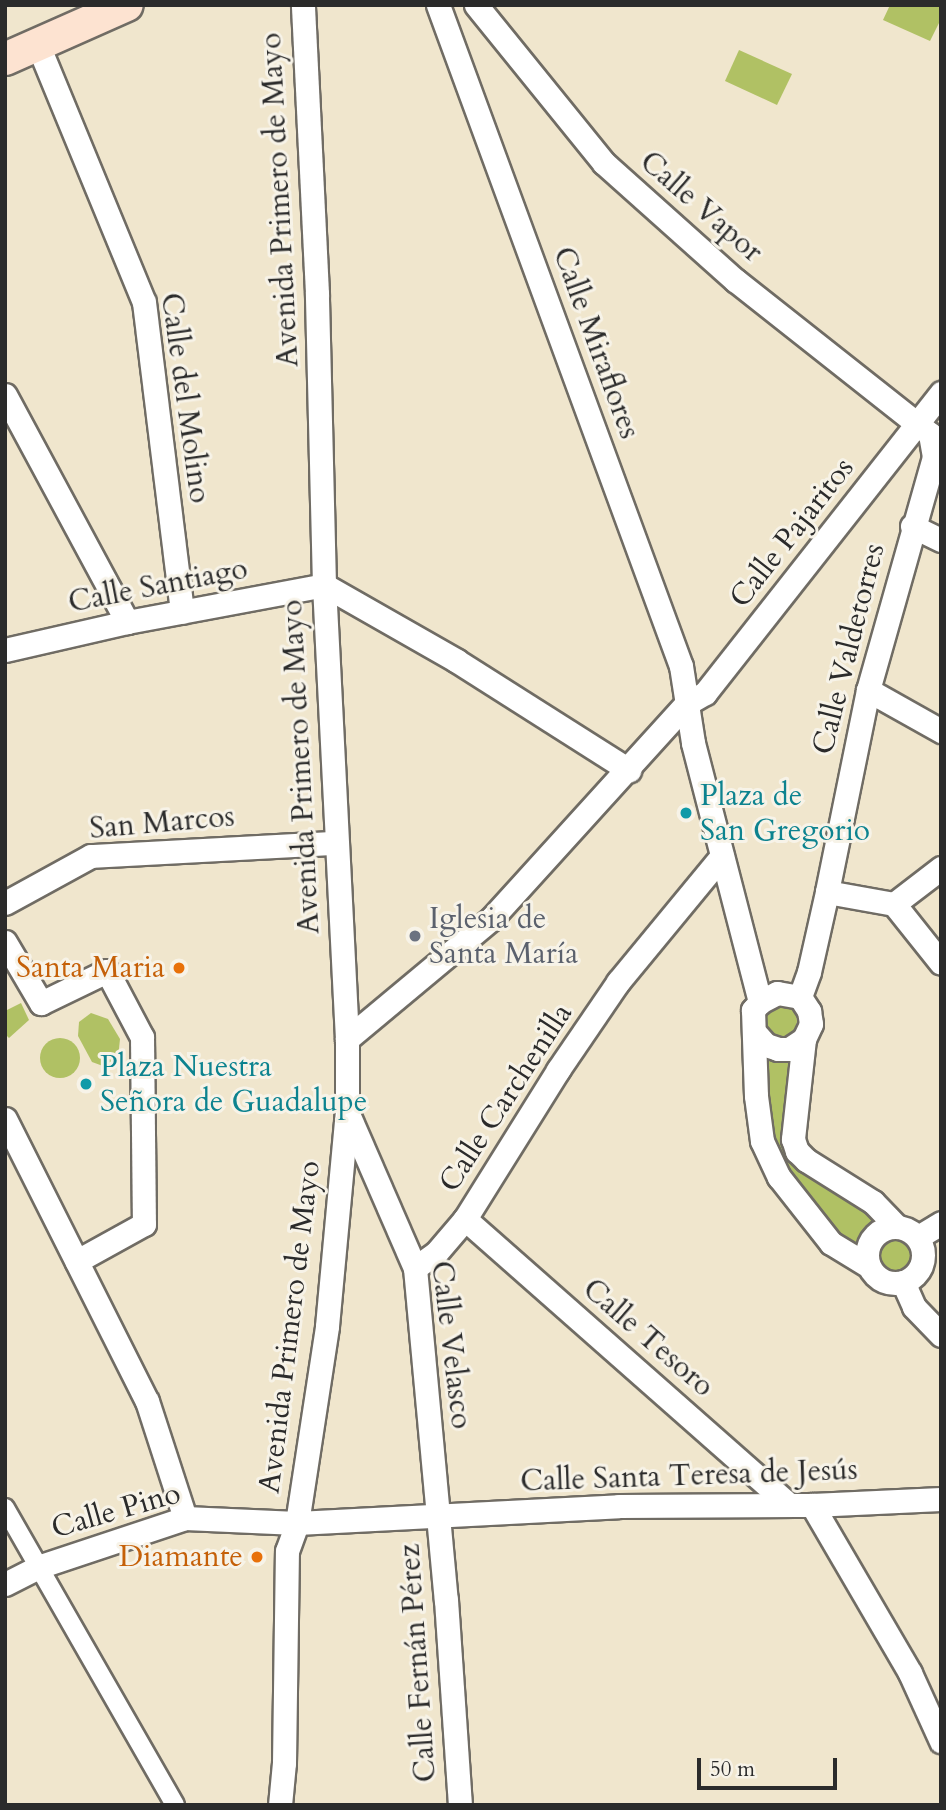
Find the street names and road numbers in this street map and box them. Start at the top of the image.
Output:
street label: Avenida Primero de Mayo [253,32,307,368]
street label: Calle Vapor [632,144,770,270]
street label: Calle Miraflores [545,242,647,444]
street label: Calle del Molino [152,291,218,505]
street label: Calle Pajaritos [722,451,862,615]
street label: Calle Valdetorres [805,540,893,758]
street label: Calle Santiago [65,551,251,621]
street label: Avenida Primero de Mayo [274,599,328,935]
street label: San Marcos [88,799,236,847]
street label: Calle Carchenilla [432,997,580,1199]
street label: Avenida Primero de Mayo [252,1159,328,1495]
street label: Calle Velasco [423,1259,479,1431]
street label: Calle Tesoro [575,1271,721,1405]
street label: Calle Santa Teresa de Jesús [520,1452,858,1500]
street label: Calle Pino [47,1475,185,1547]
street label: Calle Fernán Pérez [392,1543,444,1783]

